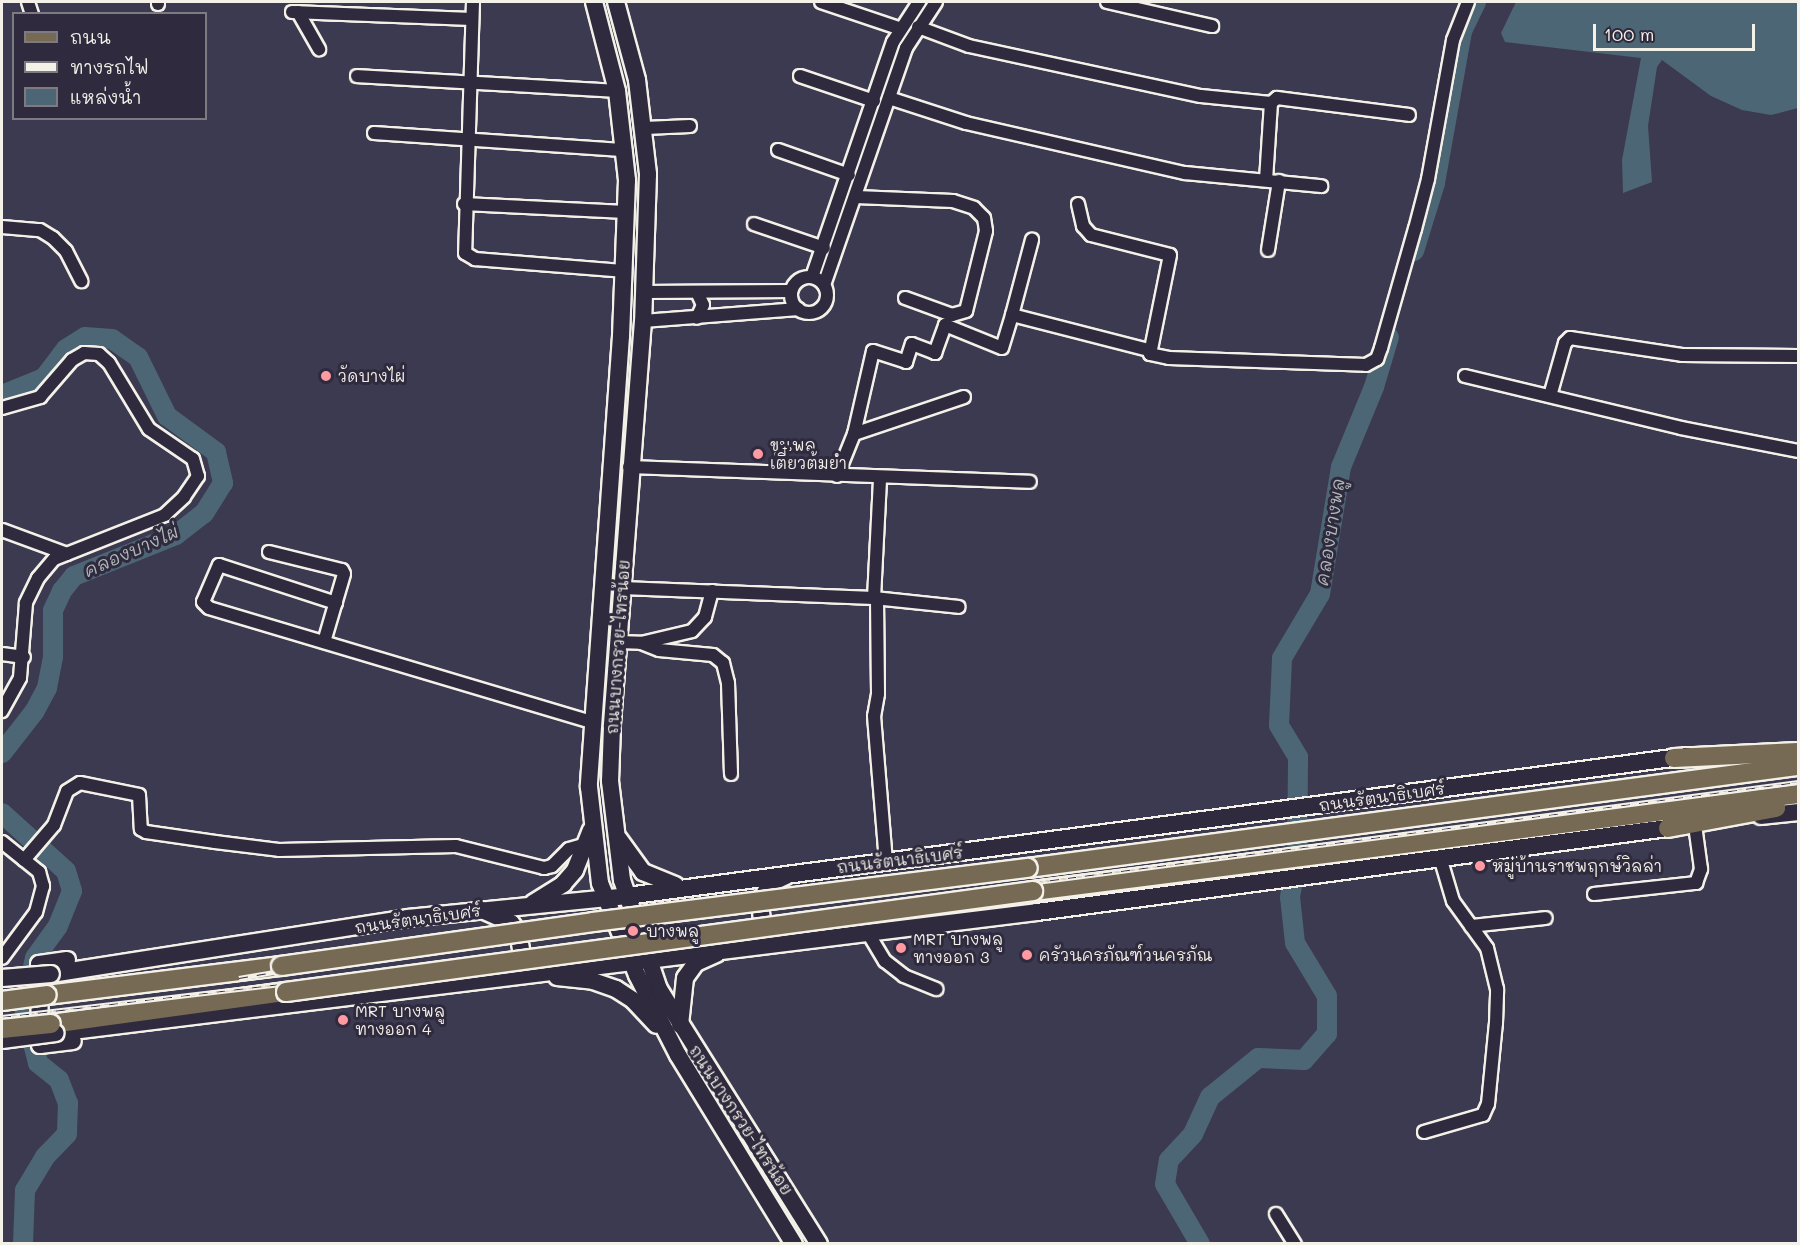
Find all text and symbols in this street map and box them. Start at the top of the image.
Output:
legend [12,12,207,120]
scale bar [1596,12,1758,50]
text: 100 m [1604,22,1654,46]
text: ถนน [70,25,111,49]
text: ทางรถไฟ [70,55,149,79]
text: แหล่งน้ำ [70,85,141,109]
place label: วัดบางไผ่ [338,366,405,386]
marker: วัดบางไผ่ [319,369,333,383]
place label: ขุนพล เตี๋ยวต้มยำ [770,435,847,473]
marker: ขุนพล เตี๋ยวต้มยำ [751,447,765,461]
water label: คลองบางพลู [1311,477,1349,587]
water label: คลองบางไผ่ [80,521,182,581]
street label: ถนนบางกรวย-ไทรน้อย [602,559,634,735]
street label: ถนนรัตนาธิเบศร์ [1318,779,1446,815]
street label: ถนนรัตนาธิเบศร์ [836,843,964,877]
place label: หมู่บ้านราชพฤกษ์วิลล่า [1492,856,1662,876]
marker: หมู่บ้านราชพฤกษ์วิลล่า [1473,859,1487,873]
street label: ถนนรัตนาธิเบศร์ [354,901,482,937]
place label: บางพลู [646,921,699,941]
marker: บางพลู [624,922,642,940]
place label: MRT บางพลู ทางออก 3 [913,929,1003,967]
marker: MRT บางพลู ทางออก 3 [894,941,908,955]
place label: ครัวนครภัณฑ์วนครภัณ [1039,945,1212,965]
marker: ครัวนครภัณฑ์วนครภัณ [1020,948,1034,962]
place label: MRT บางพลู ทางออก 4 [355,1001,445,1039]
marker: MRT บางพลู ทางออก 4 [336,1013,350,1027]
street label: ถนนบางกรวย-ไทรน้อย [685,1041,797,1199]

